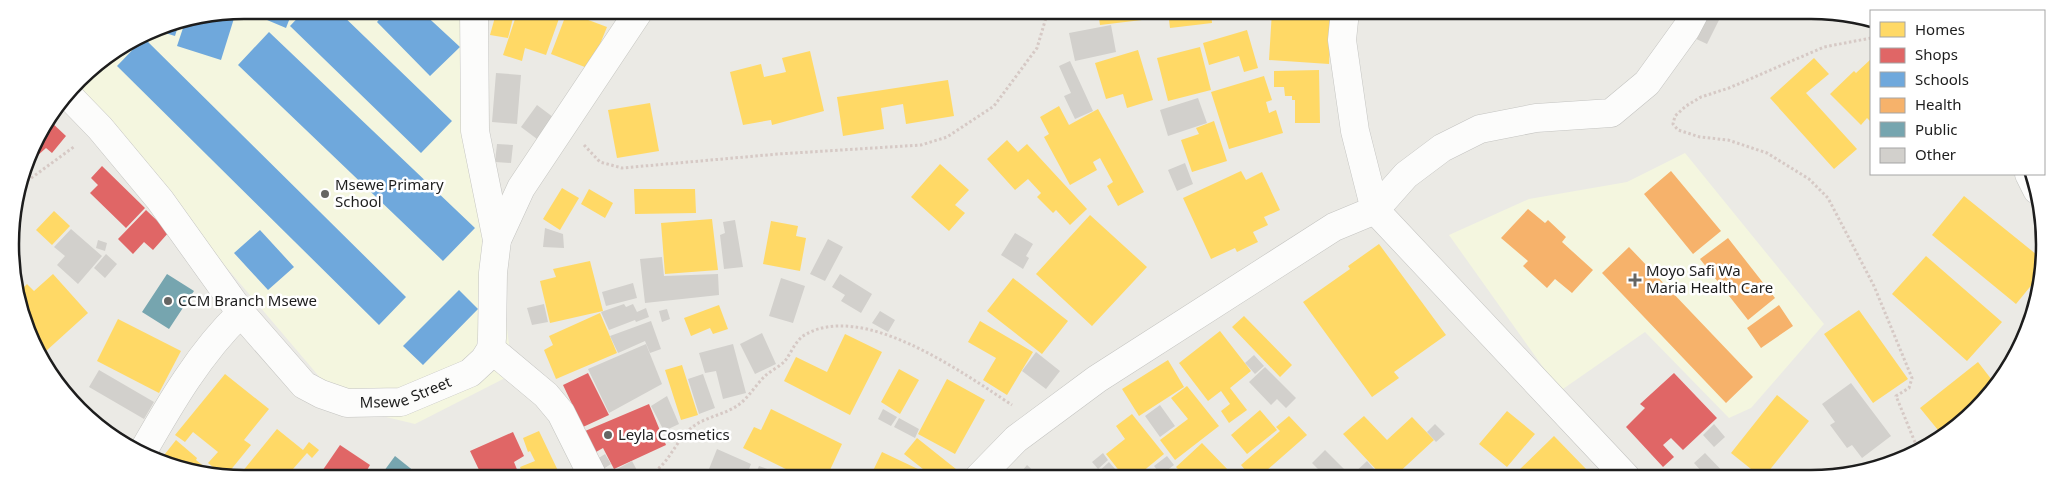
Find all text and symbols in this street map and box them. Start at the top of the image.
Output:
legend [1870,10,2045,175]
text: Homes [1915,19,1965,39]
text: Shops [1915,44,1958,64]
text: Schools [1915,69,1969,89]
text: Health [1915,94,1962,114]
text: Public [1915,119,1958,139]
text: Other [1915,144,1956,164]
place label: Msewe Primary School [335,174,444,211]
marker: Msewe Primary School [319,188,331,200]
place label: Moyo Safi Wa Maria Health Care [1646,260,1773,297]
marker: Moyo Safi Wa Maria Health Care [1628,273,1642,287]
place label: CCM Branch Msewe [178,290,317,310]
marker: CCM Branch Msewe [162,295,174,307]
street label: Msewe Street [360,371,455,412]
place label: Leyla Cosmetics [618,424,730,444]
marker: Leyla Cosmetics [602,429,614,441]

